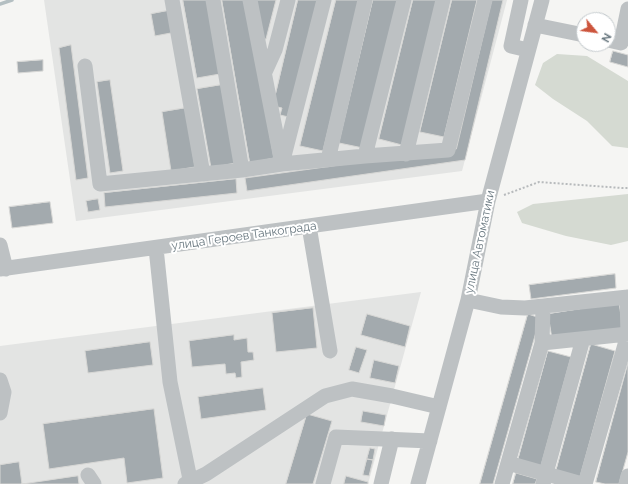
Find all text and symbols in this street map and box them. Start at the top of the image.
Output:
north arrow [576,12,616,52]
text: N [598,31,614,44]
street label: улица Автоматики [462,189,498,295]
street label: улица Героев Танкограда [171,219,317,253]

